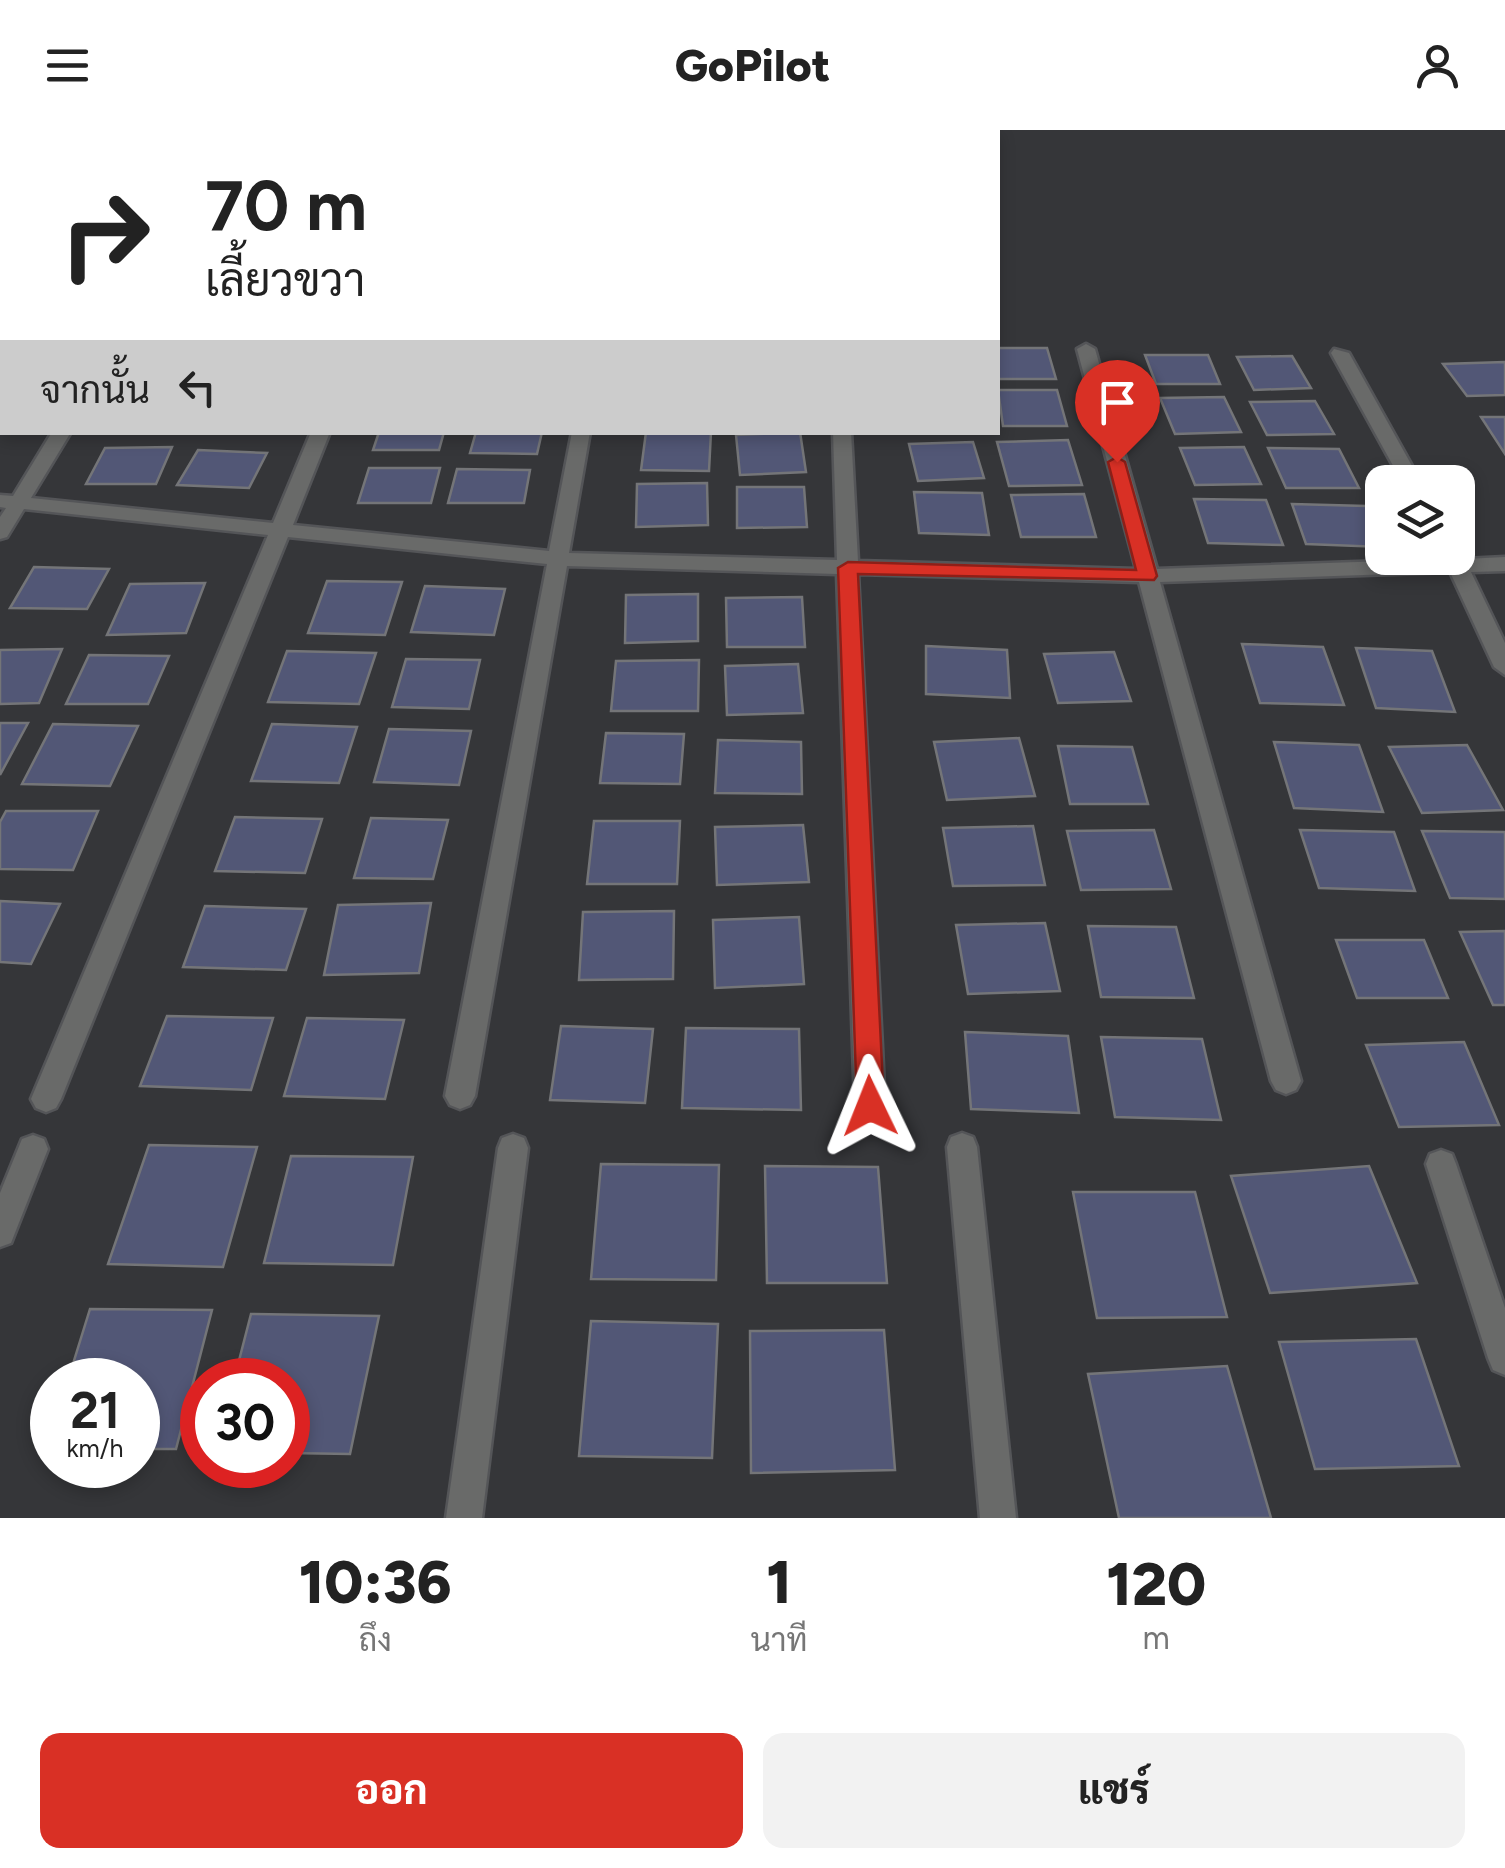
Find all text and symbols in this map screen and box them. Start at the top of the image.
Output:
icon: menu [40,38,95,93]
text: GoPilot [675,38,830,92]
icon: person [1410,38,1465,93]
text: 70 m [205,163,367,248]
icon: right [40,170,170,300]
text: เลี้ยวขวา [205,253,365,307]
icon: left [170,360,225,415]
pin [1075,360,1160,463]
text: จากนั้น [40,367,150,413]
icon: arrive [1090,375,1145,430]
map controls [1365,465,1475,575]
button: layers [1365,465,1475,575]
position arrow [818,1054,922,1158]
speed limit sign: 30 [180,1358,310,1488]
text: 21 [70,1380,120,1441]
text: km/h [66,1433,124,1463]
text: 10:36 [299,1546,452,1618]
text: 1 [766,1546,792,1618]
text: 120 [1106,1548,1206,1620]
text: m [1143,1619,1170,1657]
text: ถึง [359,1621,392,1659]
text: นาที [751,1621,807,1659]
button: ออก [40,1733,743,1848]
button: แชร์ [763,1733,1465,1848]

